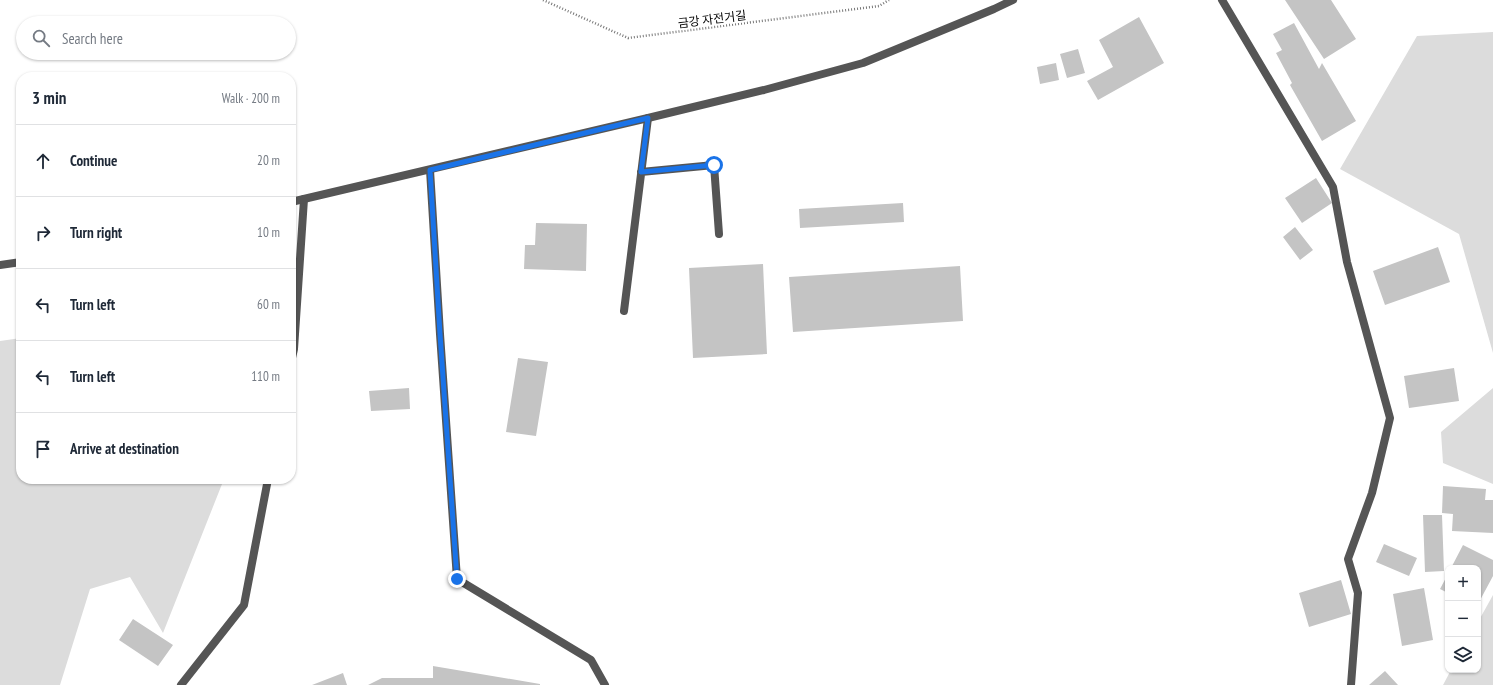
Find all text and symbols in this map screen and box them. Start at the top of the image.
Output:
street label: 금강 자전거길 [677,7,747,31]
search box [16,16,296,60]
icon: search [30,27,52,49]
text: Search here [62,29,123,48]
text: 3 min [32,87,66,109]
text: Walk · 200 m [222,90,280,107]
icon: ahead [32,150,54,172]
text: Continue [70,151,117,170]
text: 20 m [257,152,280,169]
route start [705,156,723,174]
icon: right [32,222,54,244]
text: Turn right [70,223,122,242]
text: 10 m [257,224,280,241]
icon: left [32,294,54,316]
text: Turn left [70,295,115,314]
text: 60 m [257,296,280,313]
icon: left [32,366,54,388]
text: Turn left [70,367,115,386]
text: 110 m [251,368,280,385]
icon: arrive [32,438,54,460]
text: Arrive at destination [70,439,179,458]
map controls [1445,565,1481,673]
button: + [1445,565,1481,601]
route end [448,570,466,588]
button: − [1445,601,1481,637]
button: layers [1445,637,1481,673]

